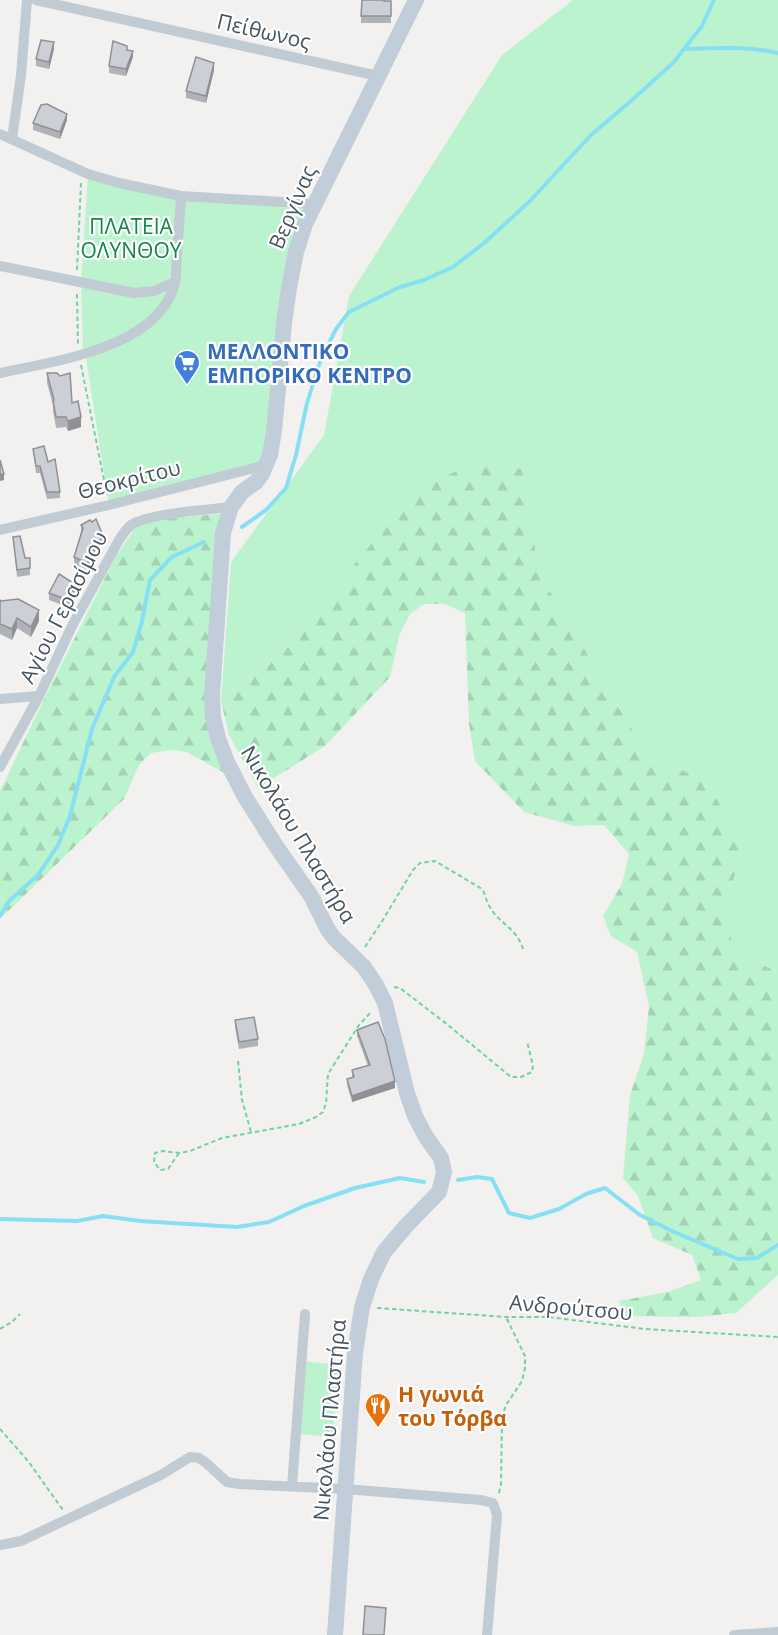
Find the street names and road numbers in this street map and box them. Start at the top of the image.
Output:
street label: Πείθωνος [214,7,314,55]
street label: Βεργίνας [262,161,322,253]
street label: Θεοκρίτου [75,453,183,505]
street label: Αγίου Γερασίμου [13,526,113,688]
street label: Νικολάου Πλαστήρα [235,740,363,928]
street label: Ανδρούτσου [508,1288,634,1326]
street label: Νικολάου Πλαστήρα [306,1318,352,1522]

